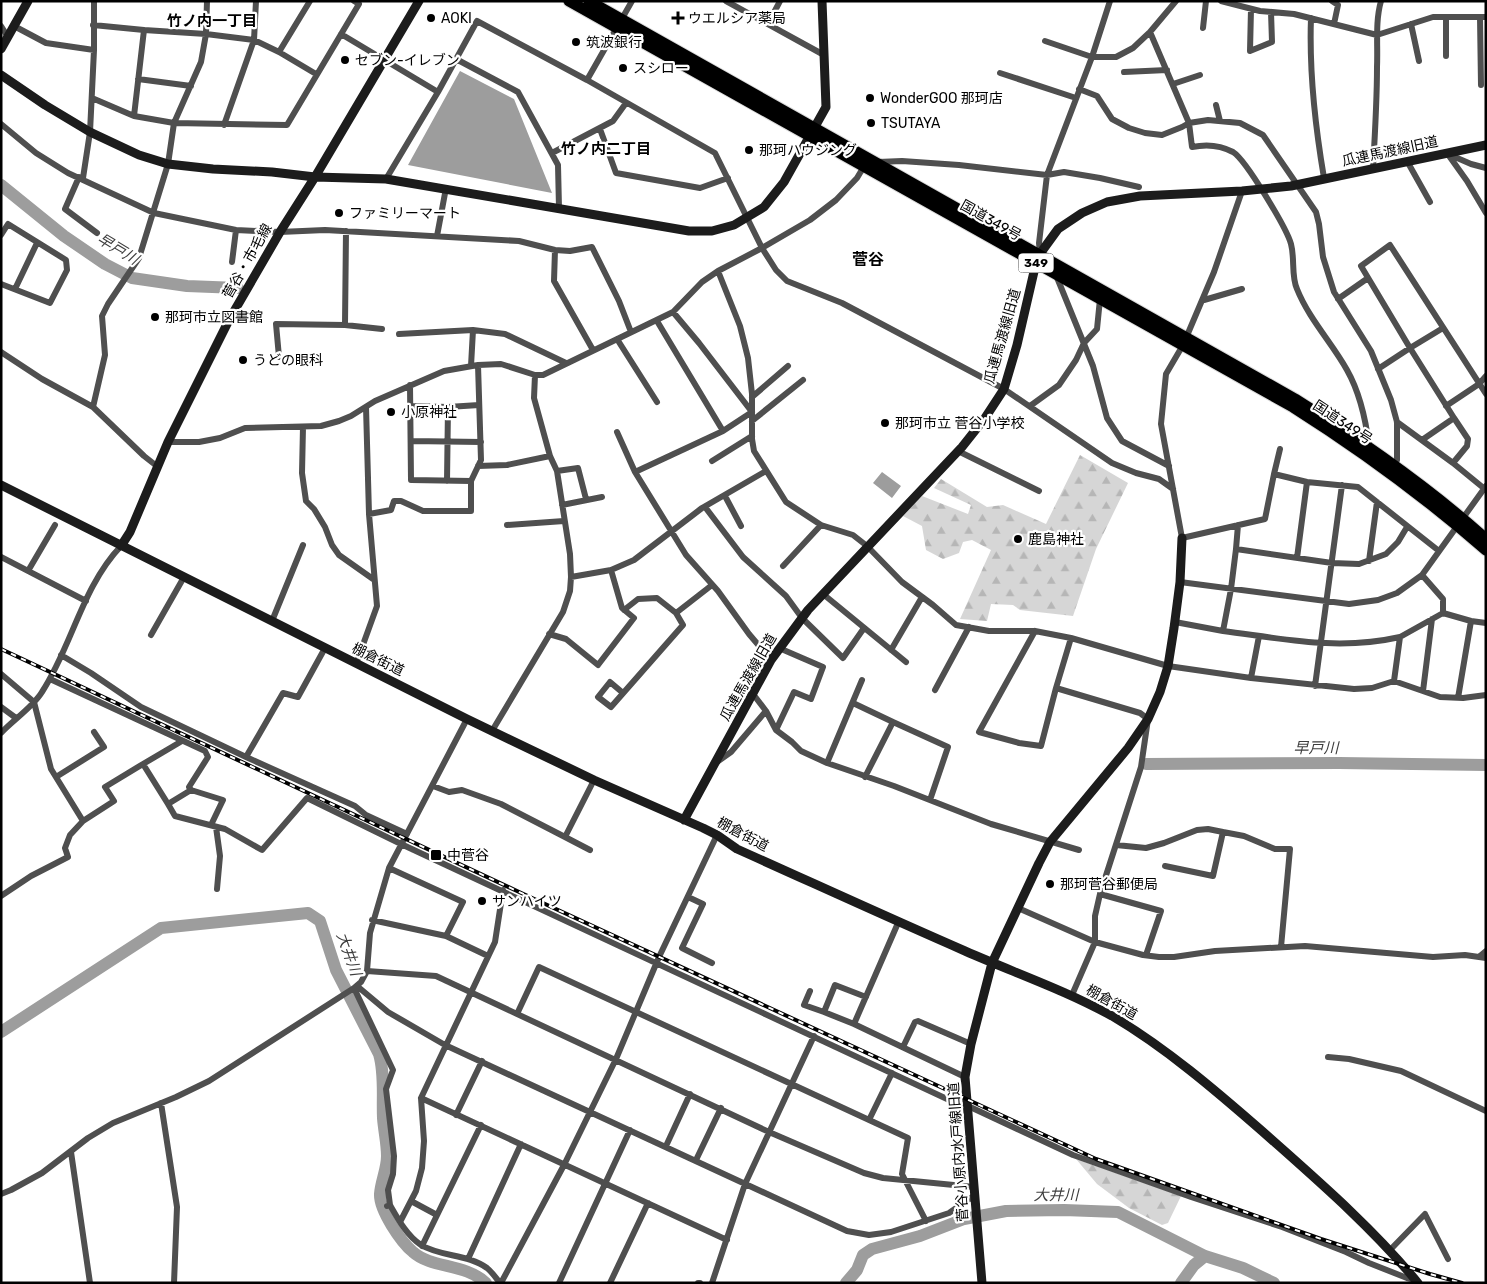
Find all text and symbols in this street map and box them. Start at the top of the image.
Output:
place label: AOKI [441,10,472,27]
place label: ウエルシア薬局 [688,10,786,27]
district label: 竹ノ内一丁目 [167,12,257,30]
marker: AOKI [425,12,437,24]
marker: ウエルシア薬局 [672,12,684,24]
place label: 筑波銀行 [586,34,642,51]
marker: 筑波銀行 [570,36,582,48]
place label: セブン-イレブン [355,52,460,69]
marker: セブン-イレブン [339,54,351,66]
place label: スシロー [633,60,689,77]
marker: スシロー [617,62,629,74]
place label: WonderGOO 那珂店 [880,90,1003,107]
marker: WonderGOO 那珂店 [864,92,876,104]
place label: TSUTAYA [881,115,941,132]
marker: TSUTAYA [865,117,877,129]
street label: 瓜連馬渡線旧道 [1340,133,1440,170]
district label: 竹ノ内二丁目 [561,140,651,158]
place label: 那珂ハウジング [759,142,857,159]
marker: 那珂ハウジング [743,144,755,156]
street label: 国道349号 [957,197,1024,244]
place label: ファミリーマート [349,205,461,222]
marker: ファミリーマート [333,207,345,219]
street label: 菅谷・市毛線 [219,221,276,302]
water label: 早戸川 [94,230,144,269]
district label: 菅谷 [852,250,884,269]
road number: 349 [1018,254,1054,272]
street label: 瓜連馬渡線旧道 [981,287,1024,386]
place label: 那珂市立図書館 [165,309,263,326]
marker: 那珂市立図書館 [149,311,161,323]
place label: うどの眼科 [253,352,323,369]
marker: うどの眼科 [237,354,249,366]
street label: 国道349号 [1310,397,1376,448]
place label: 小原神社 [401,404,457,421]
marker: 小原神社 [385,406,397,418]
place label: 那珂市立 菅谷小学校 [895,415,1024,432]
marker: 那珂市立 菅谷小学校 [879,417,891,429]
place label: 鹿島神社 [1028,531,1084,548]
marker: 鹿島神社 [1012,533,1024,545]
street label: 瓜連馬渡線旧道 [717,631,780,724]
street label: 棚倉街道 [349,640,407,679]
water label: 早戸川 [1293,739,1340,757]
street label: 棚倉街道 [714,814,771,855]
place label: 中菅谷 [447,847,489,864]
marker: 中菅谷 [429,848,443,862]
place label: 那珂菅谷郵便局 [1060,876,1158,893]
marker: 那珂菅谷郵便局 [1044,878,1056,890]
place label: サンハイツ [492,893,562,910]
marker: サンハイツ [476,895,488,907]
water label: 大井川 [333,930,366,980]
street label: 棚倉街道 [1083,981,1140,1023]
street label: 菅谷小原内水戸線旧道 [945,1082,972,1222]
water label: 大井川 [1033,1186,1080,1204]

